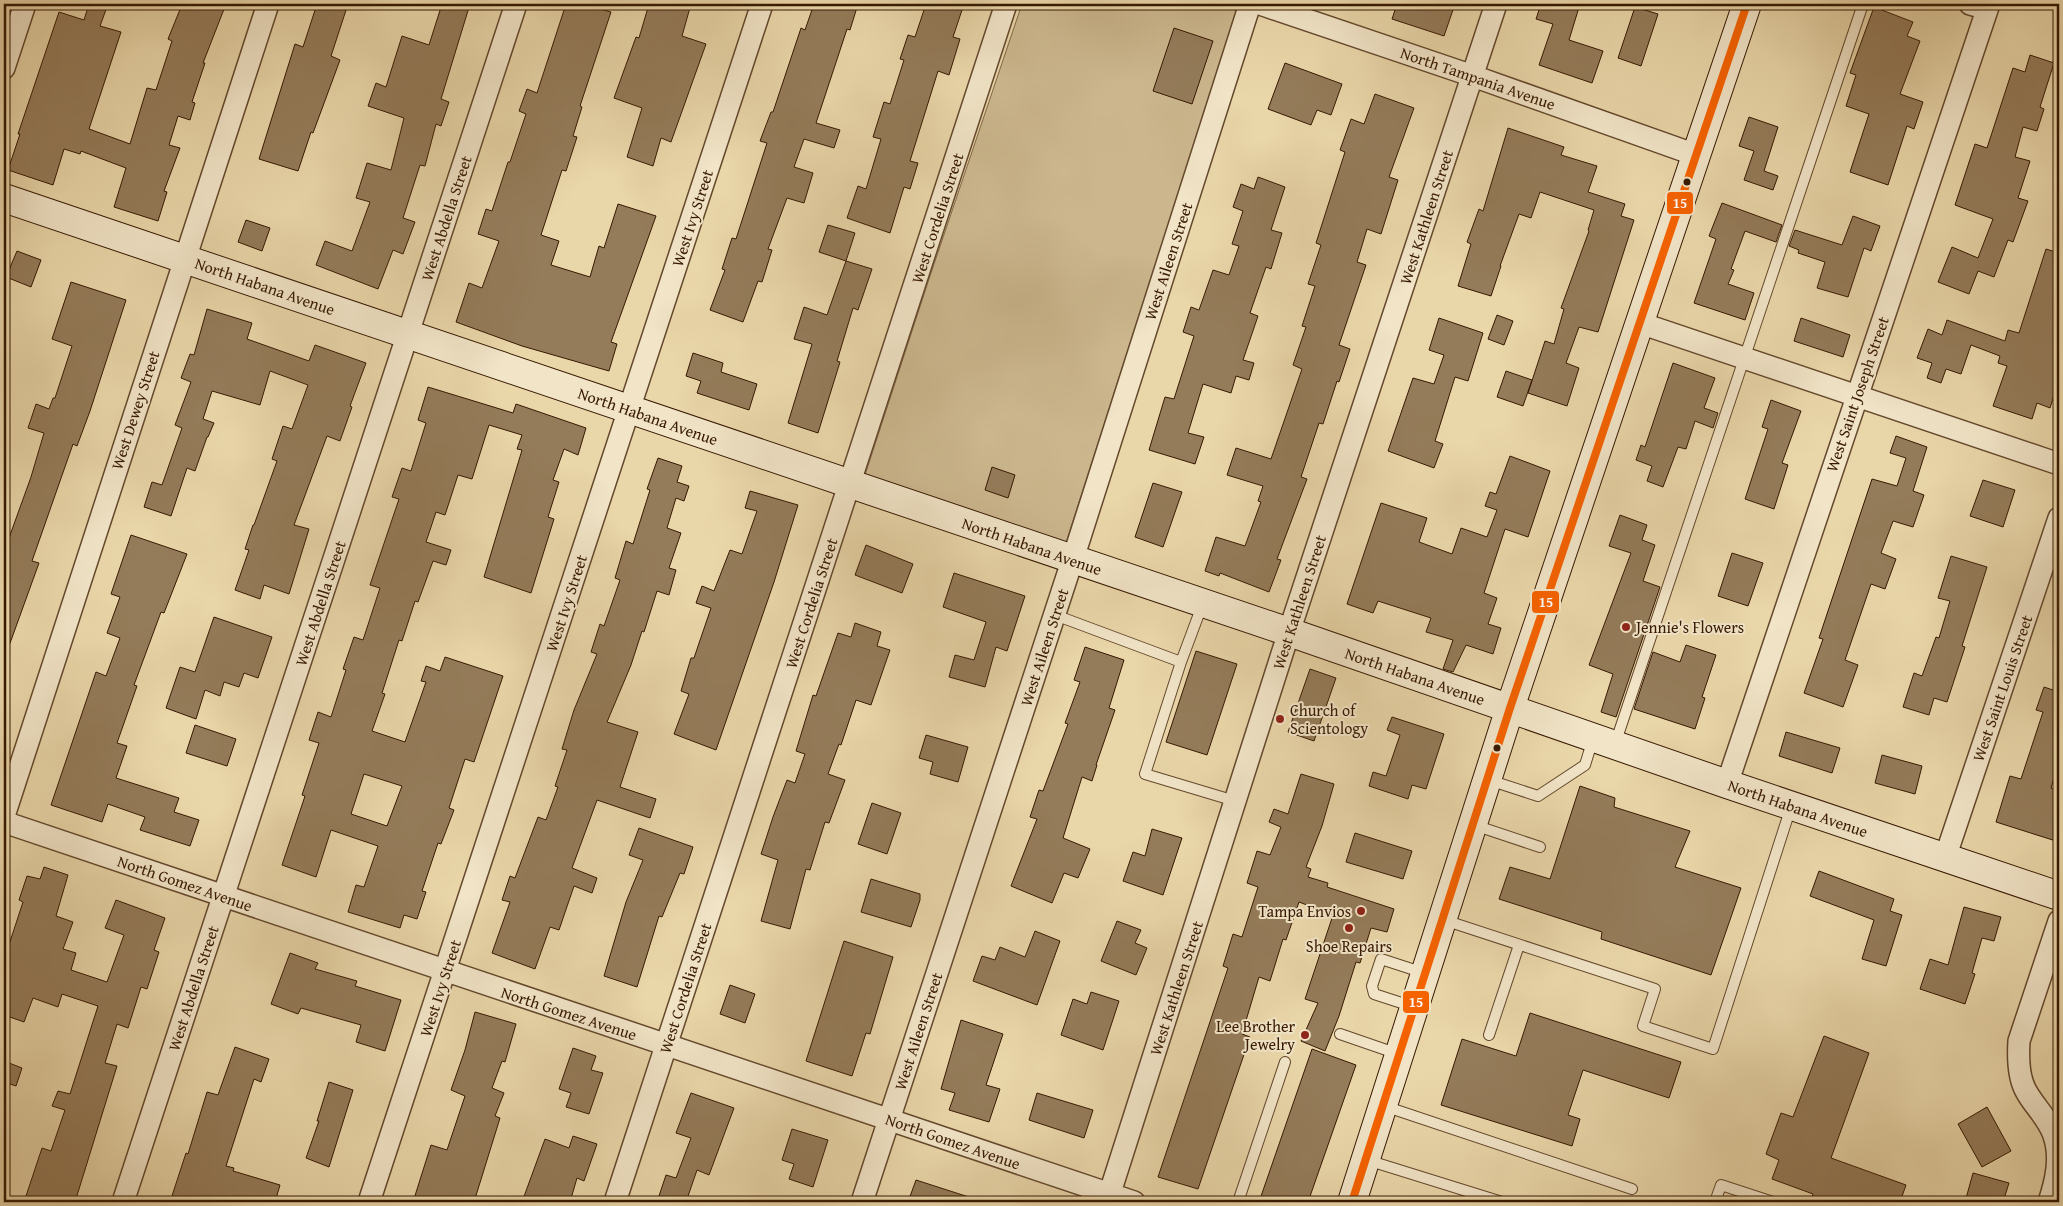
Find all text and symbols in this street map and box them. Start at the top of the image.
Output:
street label: North Tampania Avenue [1397,40,1559,116]
street label: West Kathleen Street [1393,146,1459,287]
street label: West Cordelia Street [905,149,970,286]
street label: West Abdella Street [414,152,478,284]
street label: West Ivy Street [665,166,719,270]
unlabelled marker [1682,177,1692,187]
line badge: 15 [1666,191,1694,215]
text: 15 [1673,193,1687,213]
street label: West Aileen Street [1138,199,1198,323]
street label: North Habana Avenue [192,251,338,321]
street label: West Saint Joseph Street [1819,313,1895,475]
street label: West Dewey Street [104,347,166,473]
street label: North Habana Avenue [575,381,721,451]
street label: North Habana Avenue [959,511,1105,581]
street label: West Kathleen Street [1266,531,1332,672]
street label: West Cordelia Street [779,534,844,671]
street label: West Abdella Street [288,537,352,669]
street label: West Ivy Street [539,551,593,655]
street label: West Aileen Street [1014,585,1074,709]
line badge: 15 [1531,590,1560,614]
text: 15 [1539,592,1553,612]
street label: West Saint Louis Street [1966,611,2038,764]
place label: Jennie's Flowers [1634,615,1744,639]
marker: Jennie's Flowers [1620,621,1632,633]
street label: North Habana Avenue [1342,641,1488,711]
place label: Church of Scientology [1290,698,1368,740]
marker: Church of Scientology [1274,713,1286,725]
unlabelled marker [1492,743,1502,753]
street label: North Habana Avenue [1725,773,1871,843]
street label: North Gomez Avenue [114,849,256,917]
place label: Tampa Envios [1258,899,1351,923]
marker: Tampa Envios [1355,905,1367,917]
street label: West Kathleen Street [1143,917,1209,1058]
street label: West Cordelia Street [653,919,718,1056]
street label: West Abdella Street [161,922,225,1054]
marker: Shoe Repairs [1343,922,1355,934]
place label: Shoe Repairs [1306,934,1392,958]
street label: West Ivy Street [413,936,467,1040]
street label: West Aileen Street [888,969,948,1093]
street label: North Gomez Avenue [498,980,640,1046]
line badge: 15 [1402,990,1430,1014]
text: 15 [1409,992,1423,1012]
place label: Lee Brother Jewelry [1216,1014,1295,1056]
marker: Lee Brother Jewelry [1299,1029,1311,1041]
street label: North Gomez Avenue [882,1107,1024,1175]

